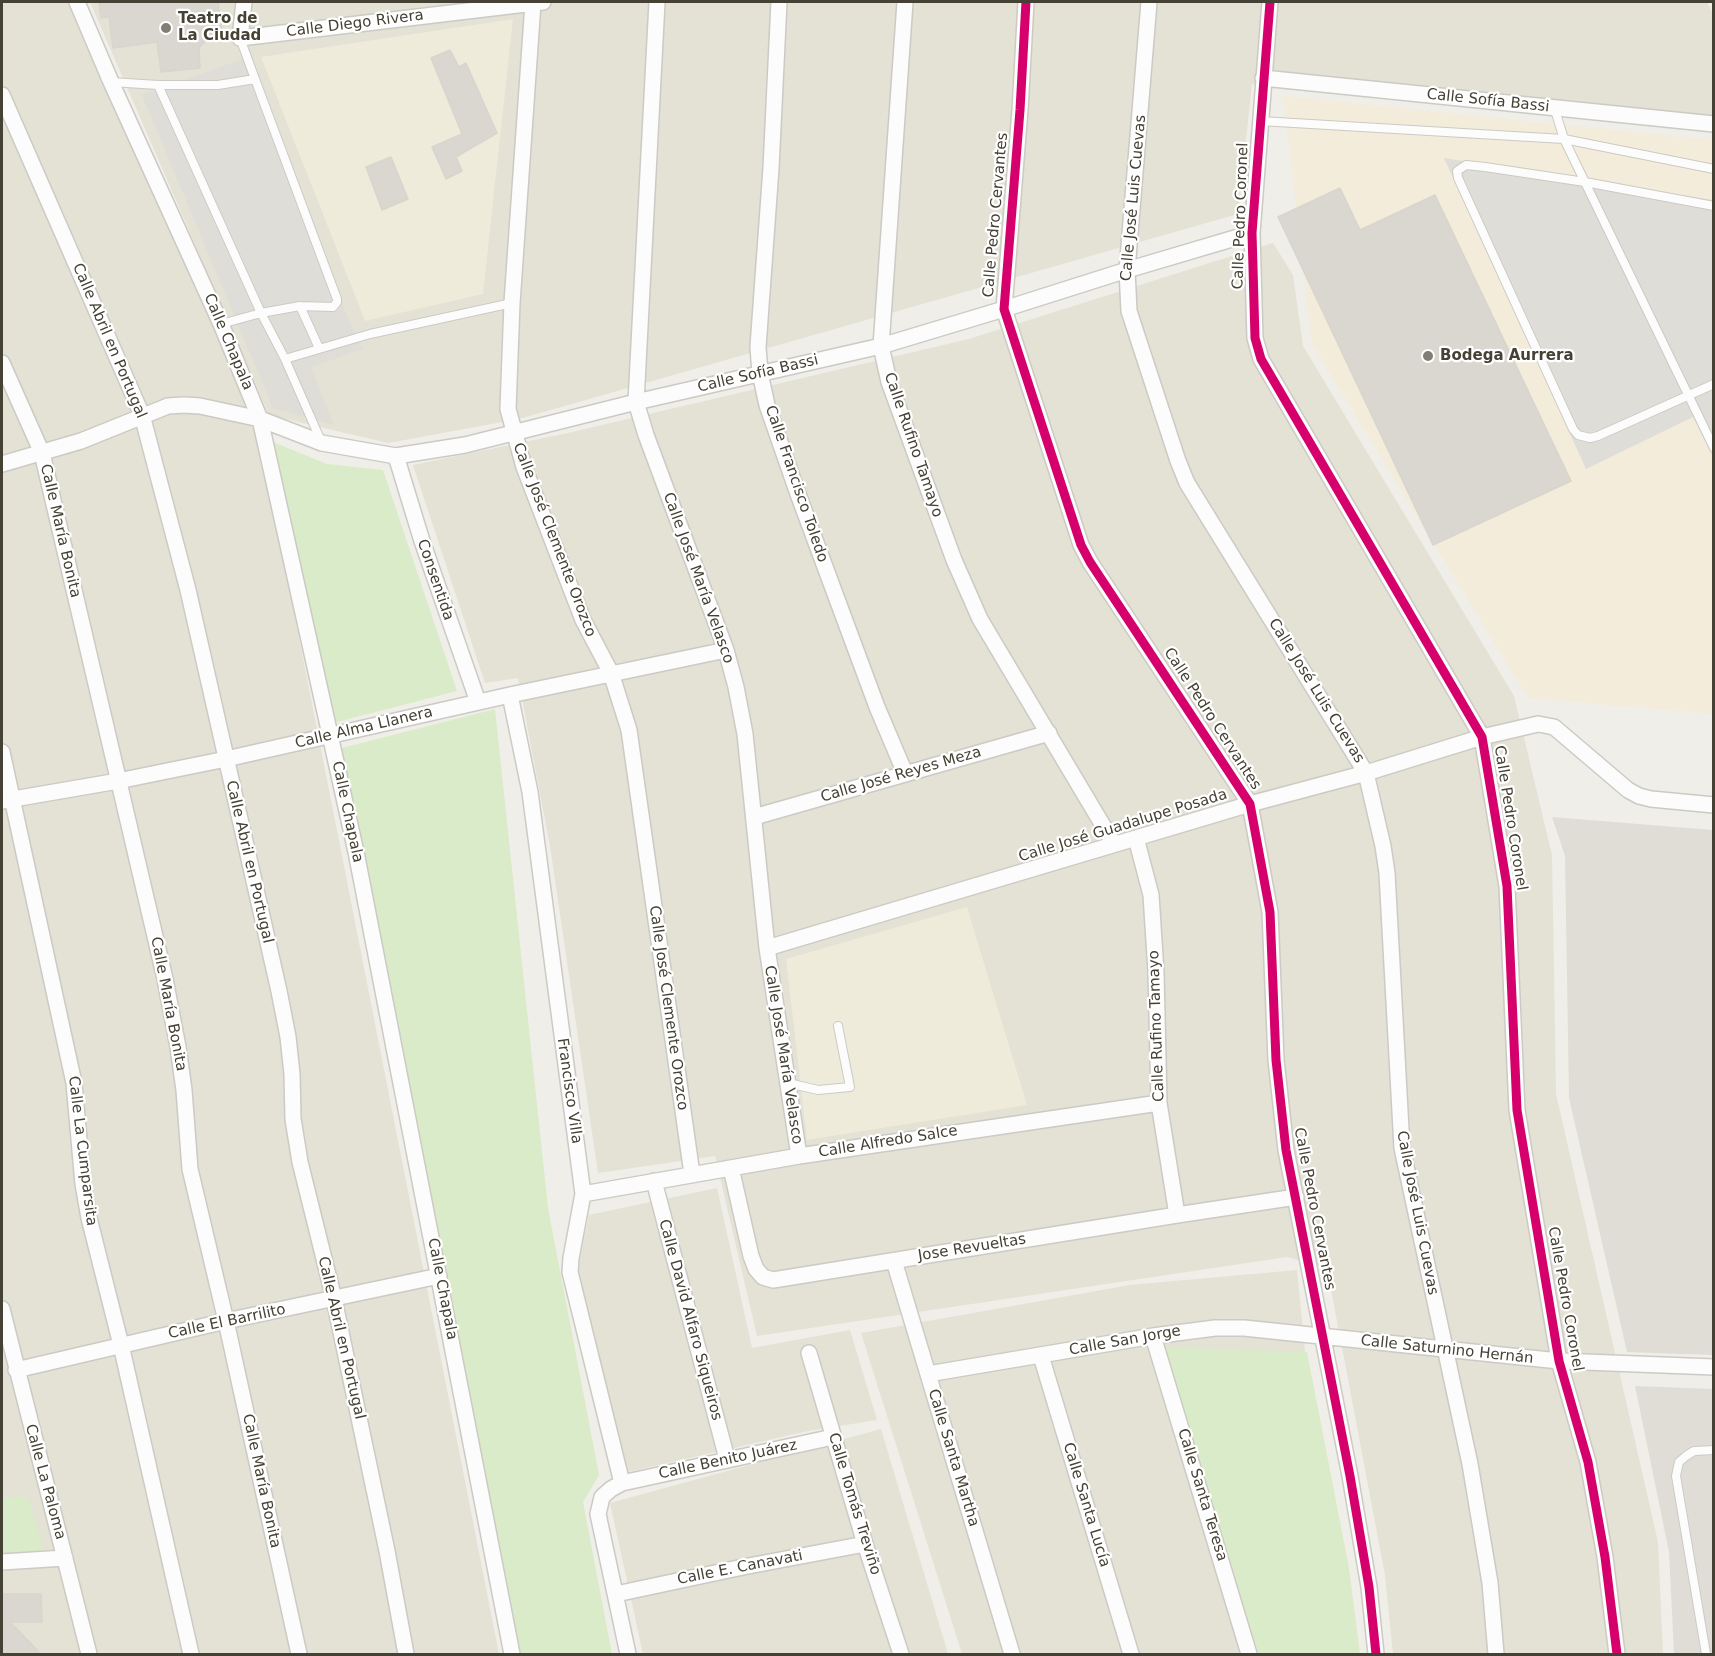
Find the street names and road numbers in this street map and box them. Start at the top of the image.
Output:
street label: Calle Diego Rivera [285,7,425,41]
street label: Calle Sofía Bassi [1426,86,1550,116]
street label: Calle José Luis Cuevas [1118,114,1150,282]
street label: Calle Pedro Cervantes [980,132,1012,298]
street label: Calle Pedro Coronel [1229,142,1253,290]
street label: Calle Abril en Portugal [68,261,150,421]
street label: Calle Chapala [200,291,256,393]
street label: Calle Sofía Bassi [696,351,820,397]
street label: Calle Rufino Tamayo [880,370,946,520]
street label: Calle Francisco Toledo [761,403,831,565]
street label: Calle José Clemente Orozco [509,440,599,640]
street label: Calle María Bonita [36,462,84,600]
street label: Calle José María Velasco [659,490,737,666]
street label: Consentida [413,537,457,623]
street label: Calle José Luis Cuevas [1264,615,1368,767]
street label: Calle Pedro Cervantes [1159,645,1265,793]
street label: Calle Alma Llanera [293,703,435,753]
street label: Calle José Reyes Meza [819,743,983,807]
street label: Calle Pedro Coronel [1490,744,1530,892]
street label: Calle Chapala [327,760,367,864]
street label: Calle Abril en Portugal [221,779,277,945]
street label: Calle José Guadalupe Posada [1017,786,1229,866]
street label: Calle José Clemente Orozco [645,904,691,1112]
street label: Calle María Bonita [146,935,190,1073]
street label: Calle Rufino Tamayo [1145,950,1169,1102]
street label: Calle José María Velasco [760,964,806,1146]
street label: Francisco Villa [553,1037,585,1145]
street label: Calle La Cumparsita [64,1075,100,1227]
street label: Calle Alfredo Salce [817,1122,959,1162]
street label: Calle Pedro Cervantes [1289,1126,1339,1292]
street label: Calle José Luis Cuevas [1392,1129,1442,1297]
street label: Calle David Alfaro Siqueiros [654,1217,726,1423]
street label: Calle Pedro Coronel [1543,1225,1587,1373]
street label: Jose Revueltas [917,1231,1027,1265]
street label: Calle Chapala [423,1237,461,1341]
street label: Calle Abril en Portugal [313,1255,369,1421]
street label: Calle El Barrilito [167,1301,287,1343]
street label: Calle San Jorge [1068,1322,1182,1360]
street label: Calle Saturnino Hernán [1360,1332,1534,1368]
street label: Calle Santa Martha [923,1387,983,1529]
street label: Calle María Bonita [238,1412,284,1550]
street label: Calle La Paloma [21,1422,69,1542]
street label: Calle Santa Teresa [1173,1426,1231,1564]
street label: Calle Tomás Treviño [824,1431,884,1577]
street label: Calle Benito Juárez [657,1437,799,1483]
street label: Calle Santa Lucía [1058,1441,1114,1569]
street label: Calle E. Canavati [676,1547,804,1589]

